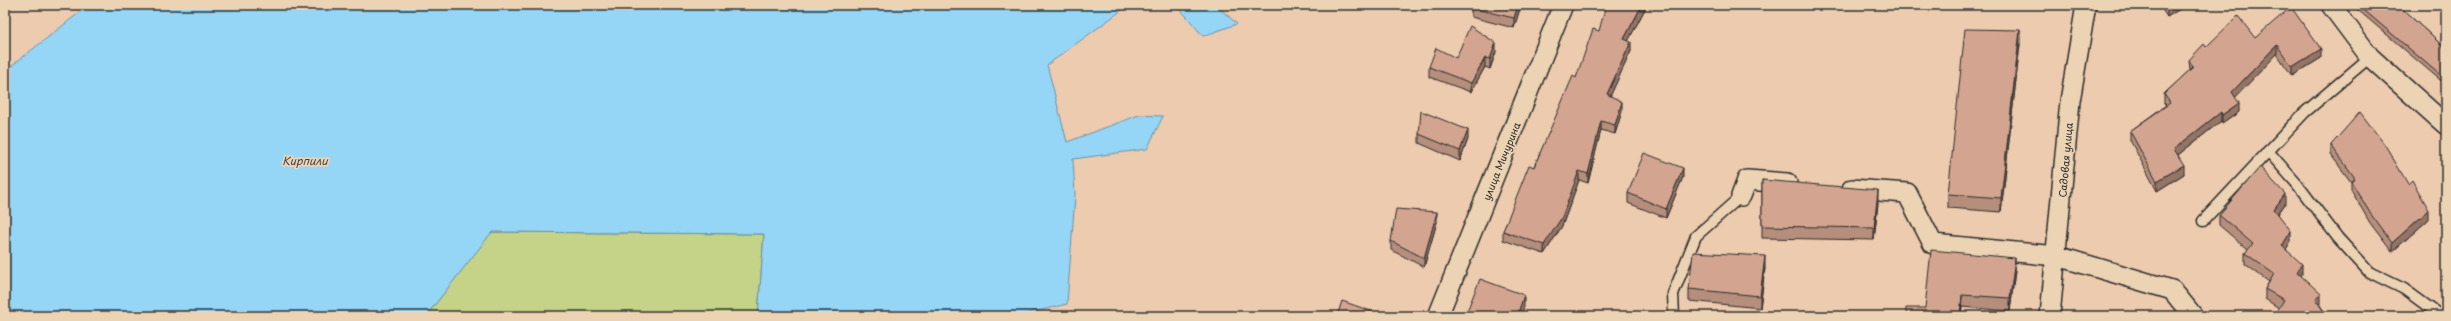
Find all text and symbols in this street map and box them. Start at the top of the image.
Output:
street label: улица Мичурина [1478,119,1524,202]
street label: Садовая улица [2054,121,2076,198]
water label: Кирпили [282,152,329,169]

